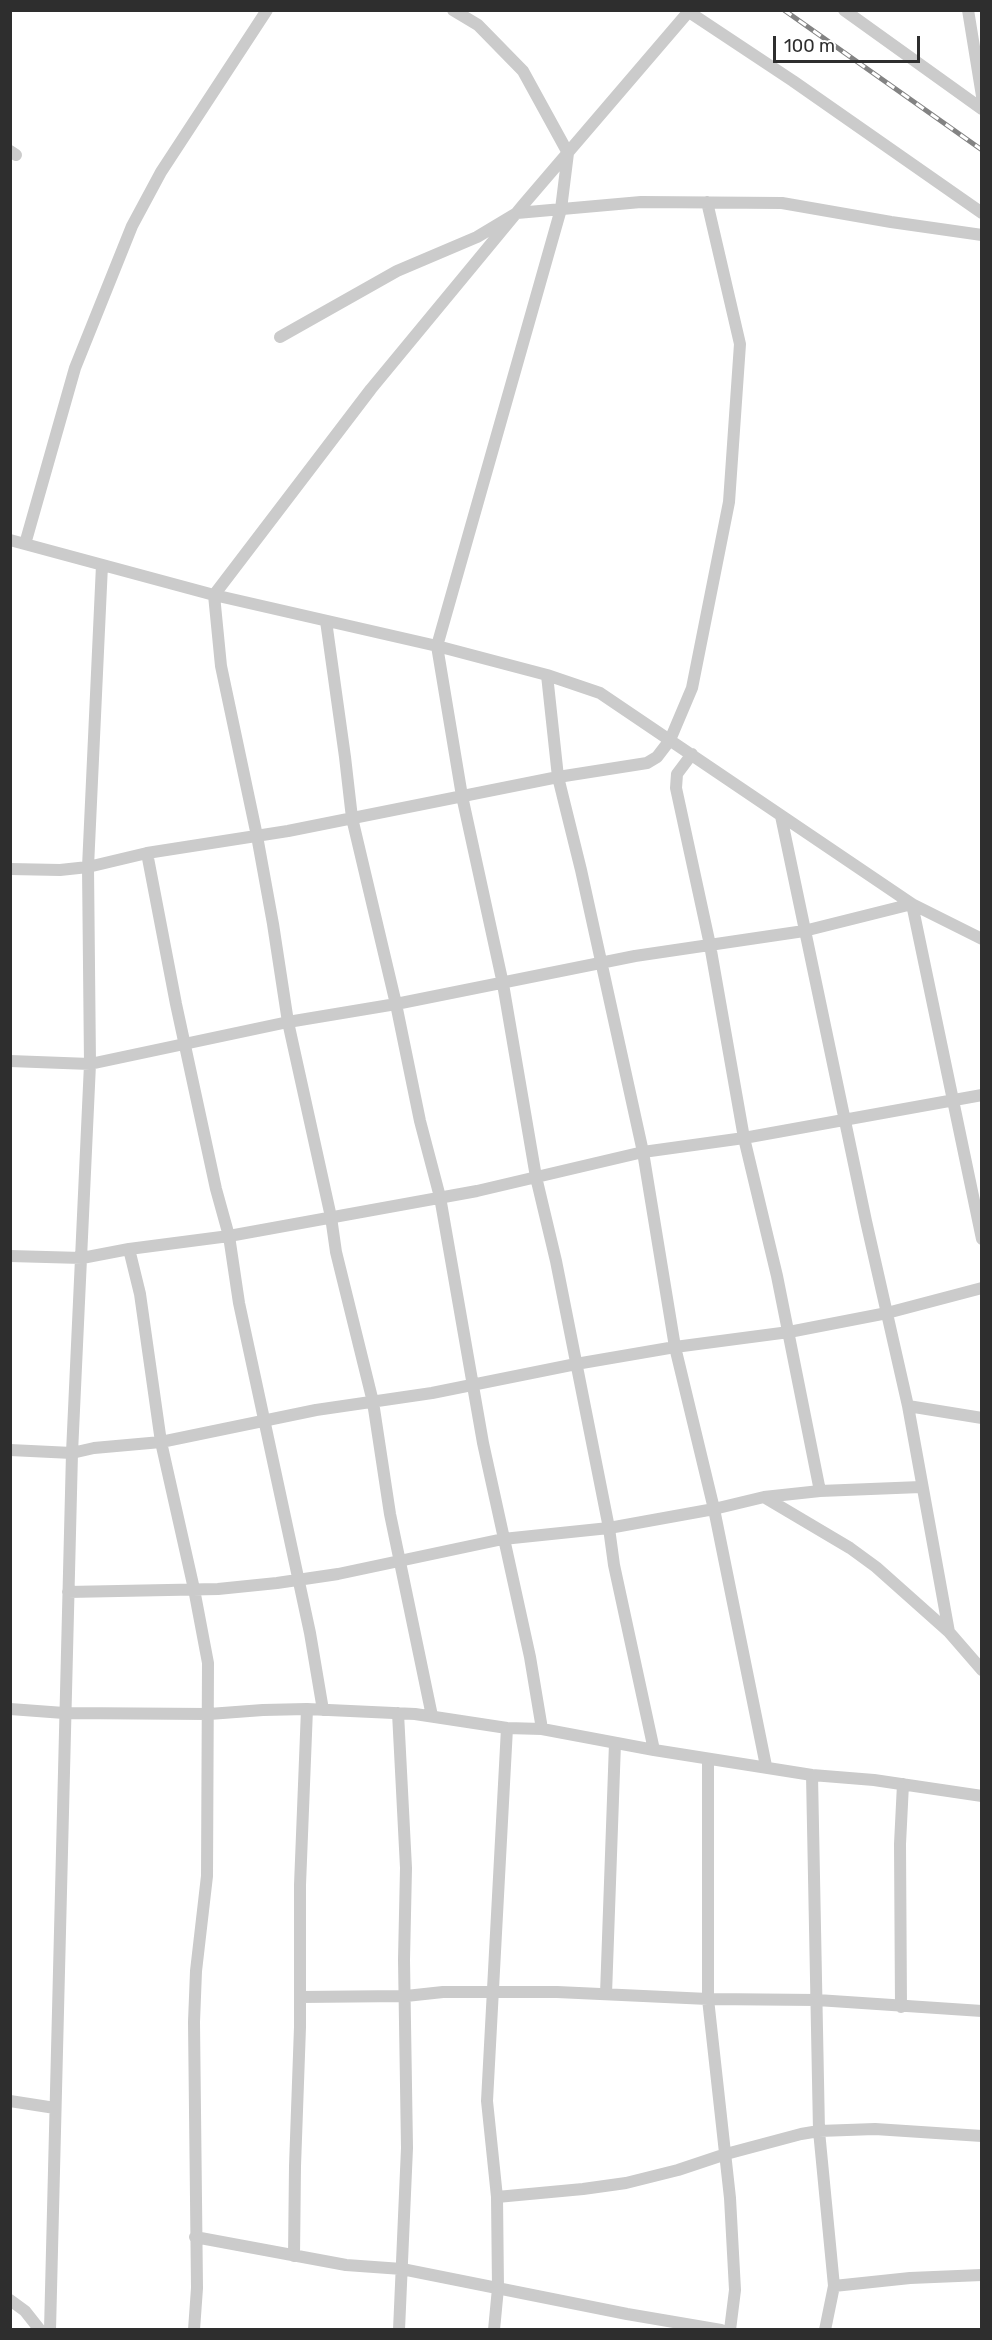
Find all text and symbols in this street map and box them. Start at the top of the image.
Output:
scale bar [776,24,923,62]
text: 100 m [784,35,835,57]

